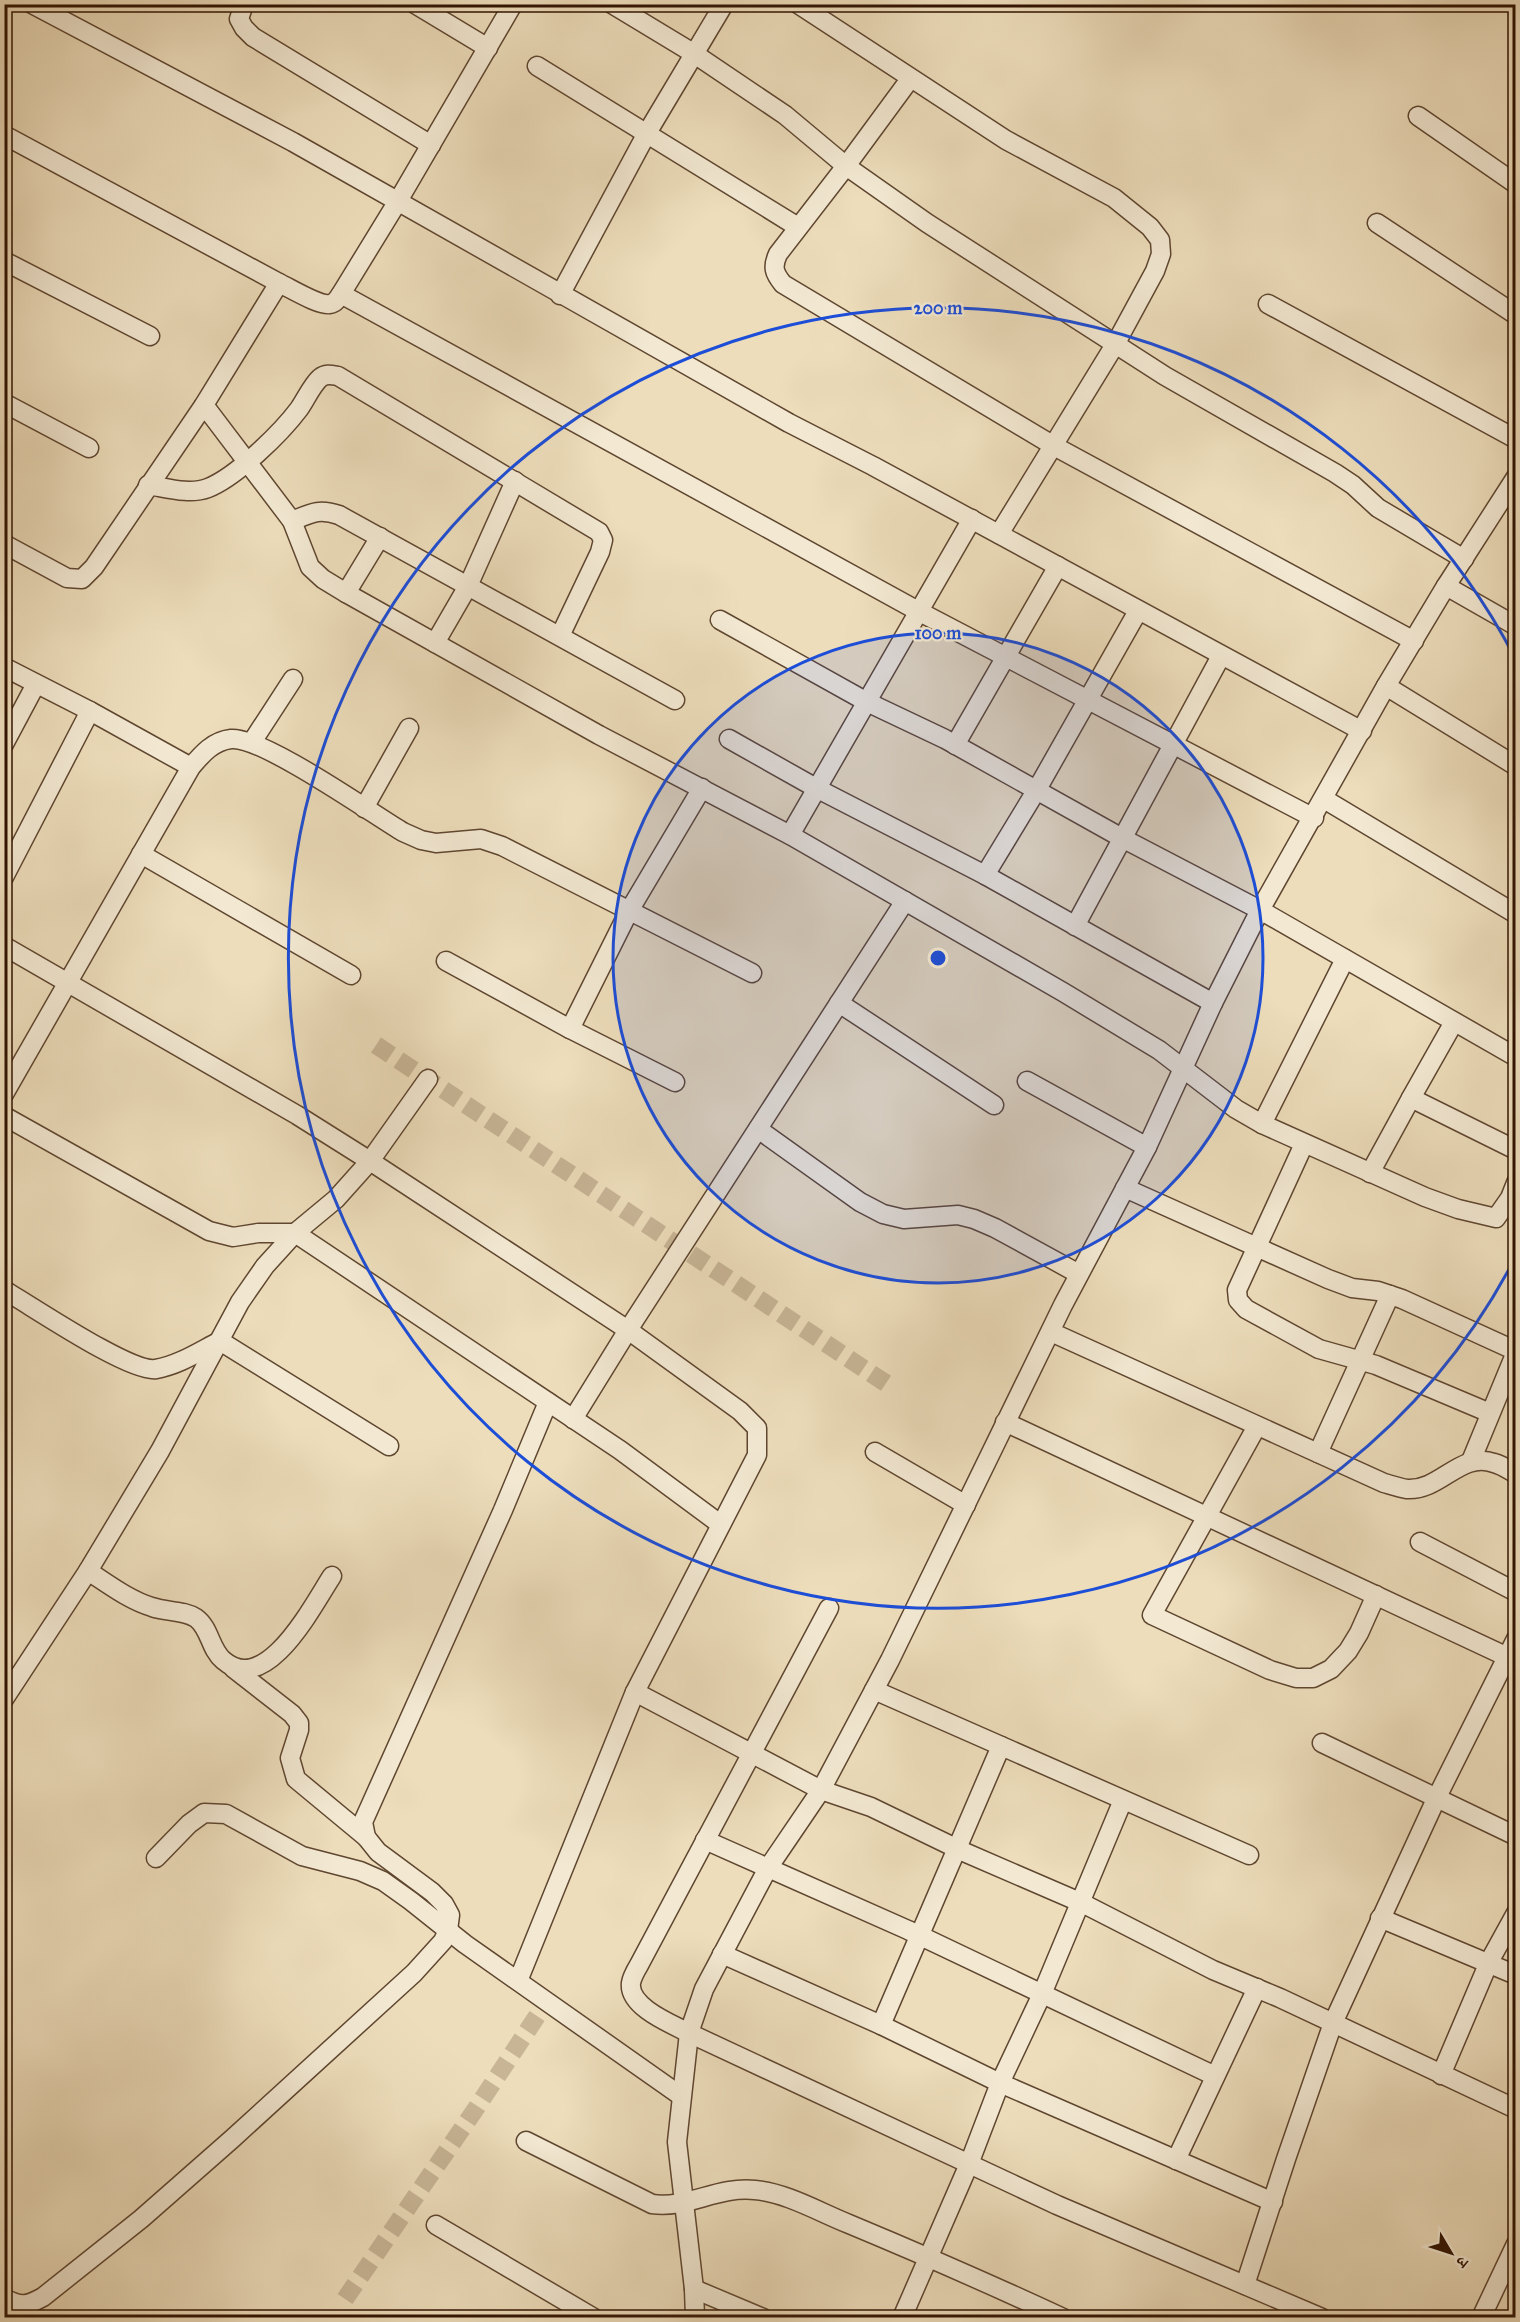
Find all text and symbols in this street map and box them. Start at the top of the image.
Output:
text: 200 m [914,297,963,319]
text: 100 m [915,622,962,644]
centre of rings [928,948,948,968]
north arrow [1421,2223,1481,2283]
text: उ [1451,2252,1473,2273]

